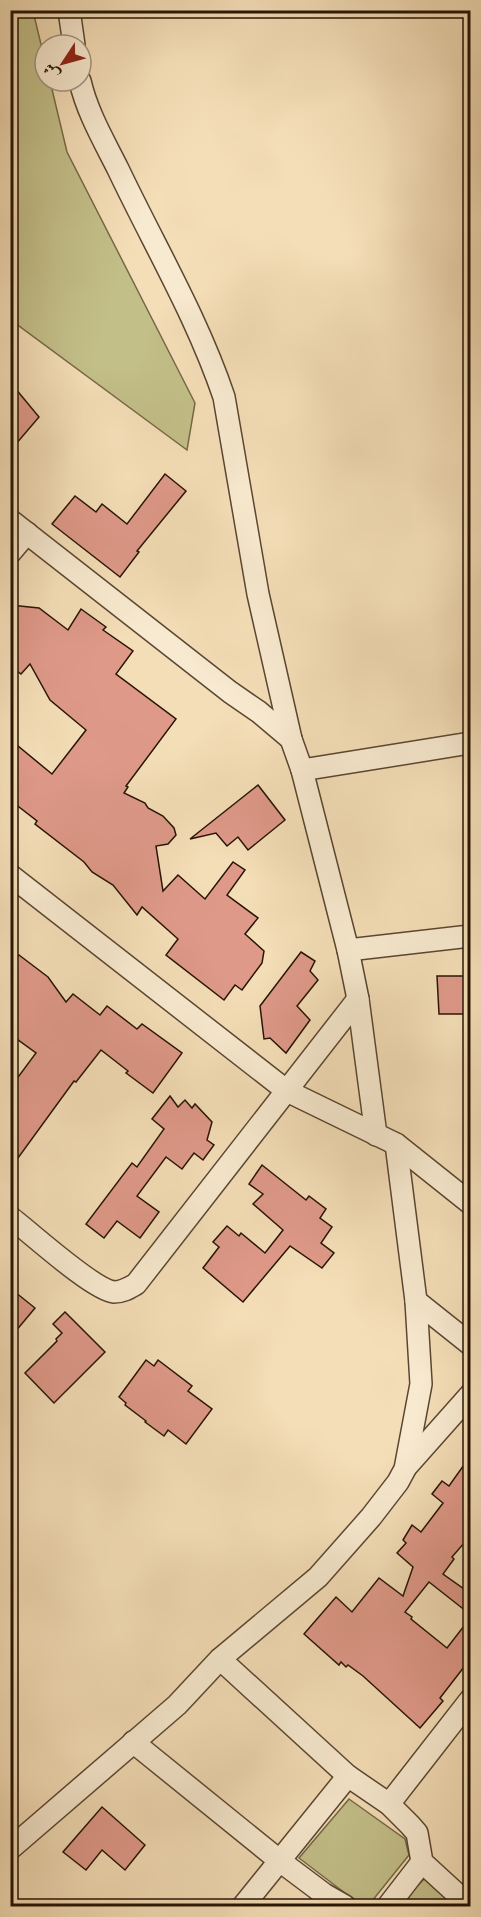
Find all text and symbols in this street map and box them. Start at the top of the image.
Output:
north arrow [33,33,93,93]
text: ش [38,59,64,84]

